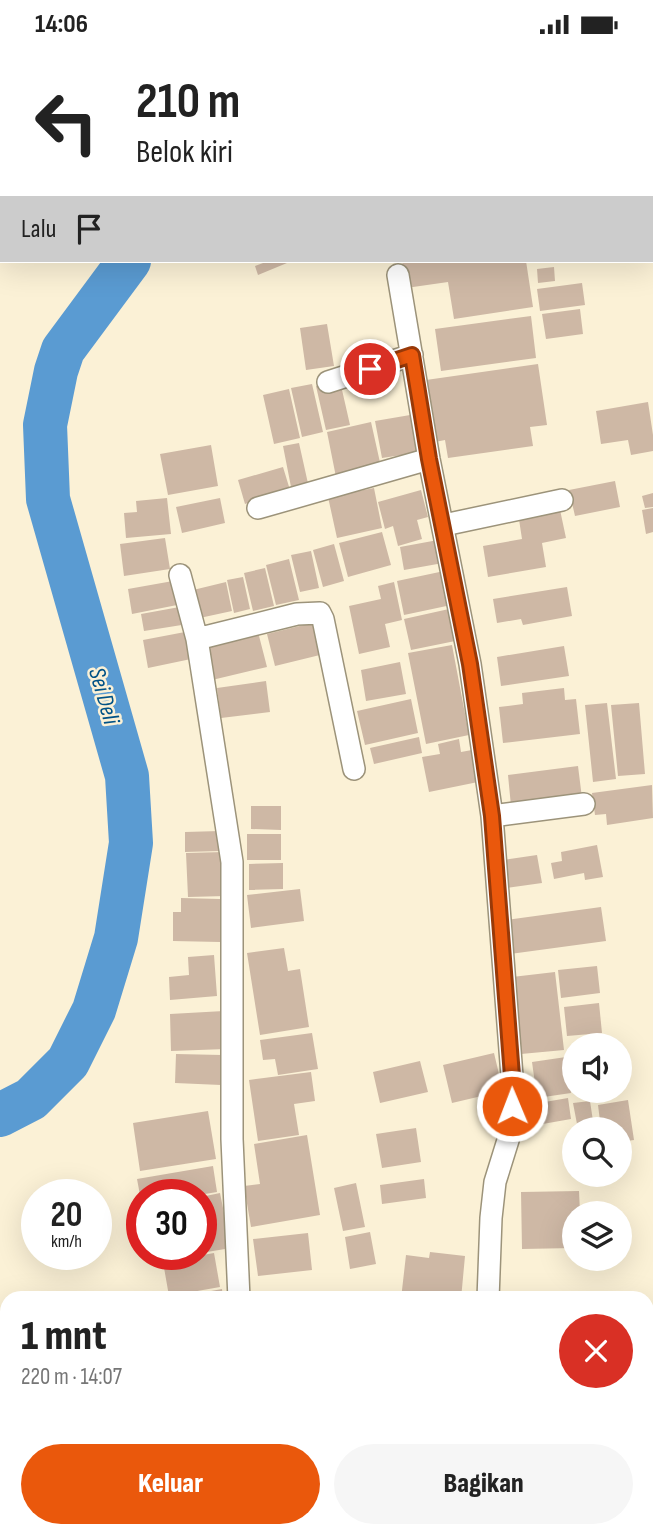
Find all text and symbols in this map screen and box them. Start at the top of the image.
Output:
text: 14:06 [35,9,88,40]
text: 210 m [136,73,240,132]
icon: left [21,77,112,168]
text: Belok kiri [136,133,233,172]
icon: arrive [70,210,108,248]
text: Lalu [21,214,56,245]
pin [340,339,400,399]
icon: arrive [351,350,389,388]
water label: Sei Deli [82,664,126,728]
map controls [562,1033,632,1271]
button: sound [562,1033,632,1103]
position arrow [475,1069,549,1143]
button: search [562,1117,632,1187]
speed limit sign: 30 [126,1179,217,1270]
text: 20 [51,1194,83,1237]
button: layers [562,1201,632,1271]
text: km/h [51,1231,82,1252]
text: 1 mnt [21,1311,106,1362]
button: close [559,1314,633,1388]
text: 220 m · 14:07 [21,1363,122,1391]
button: Keluar [21,1444,320,1524]
button: Bagikan [334,1444,633,1524]

